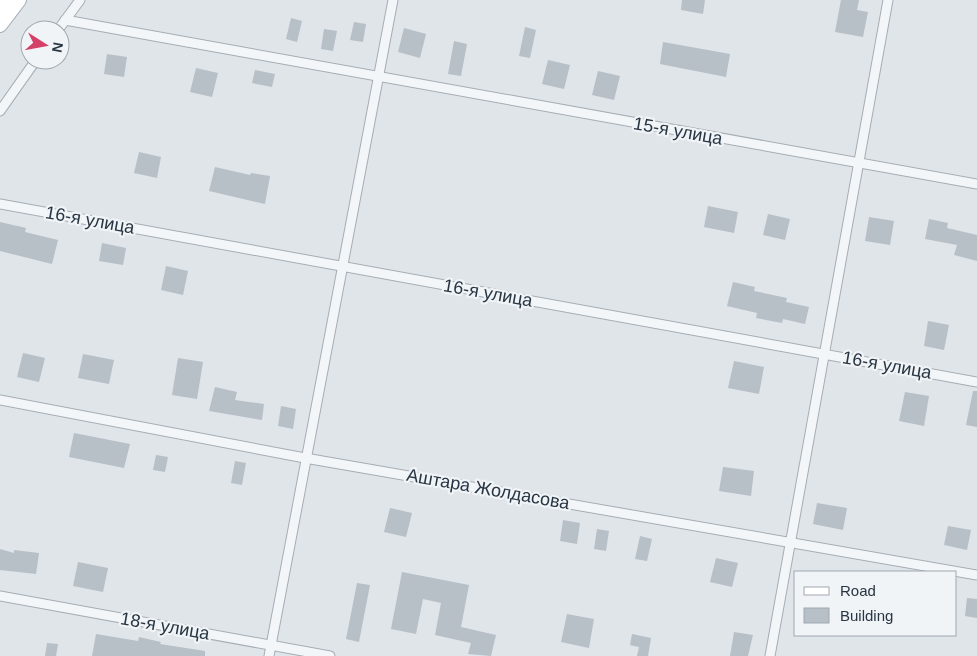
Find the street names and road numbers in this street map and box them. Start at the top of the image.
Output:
street label: 15-я улица [632,113,725,149]
street label: 16-я улица [44,202,137,238]
street label: 16-я улица [442,275,535,311]
street label: 16-я улица [841,347,934,383]
street label: Аштара Жолдасова [405,465,572,513]
street label: 18-я улица [119,608,212,644]

